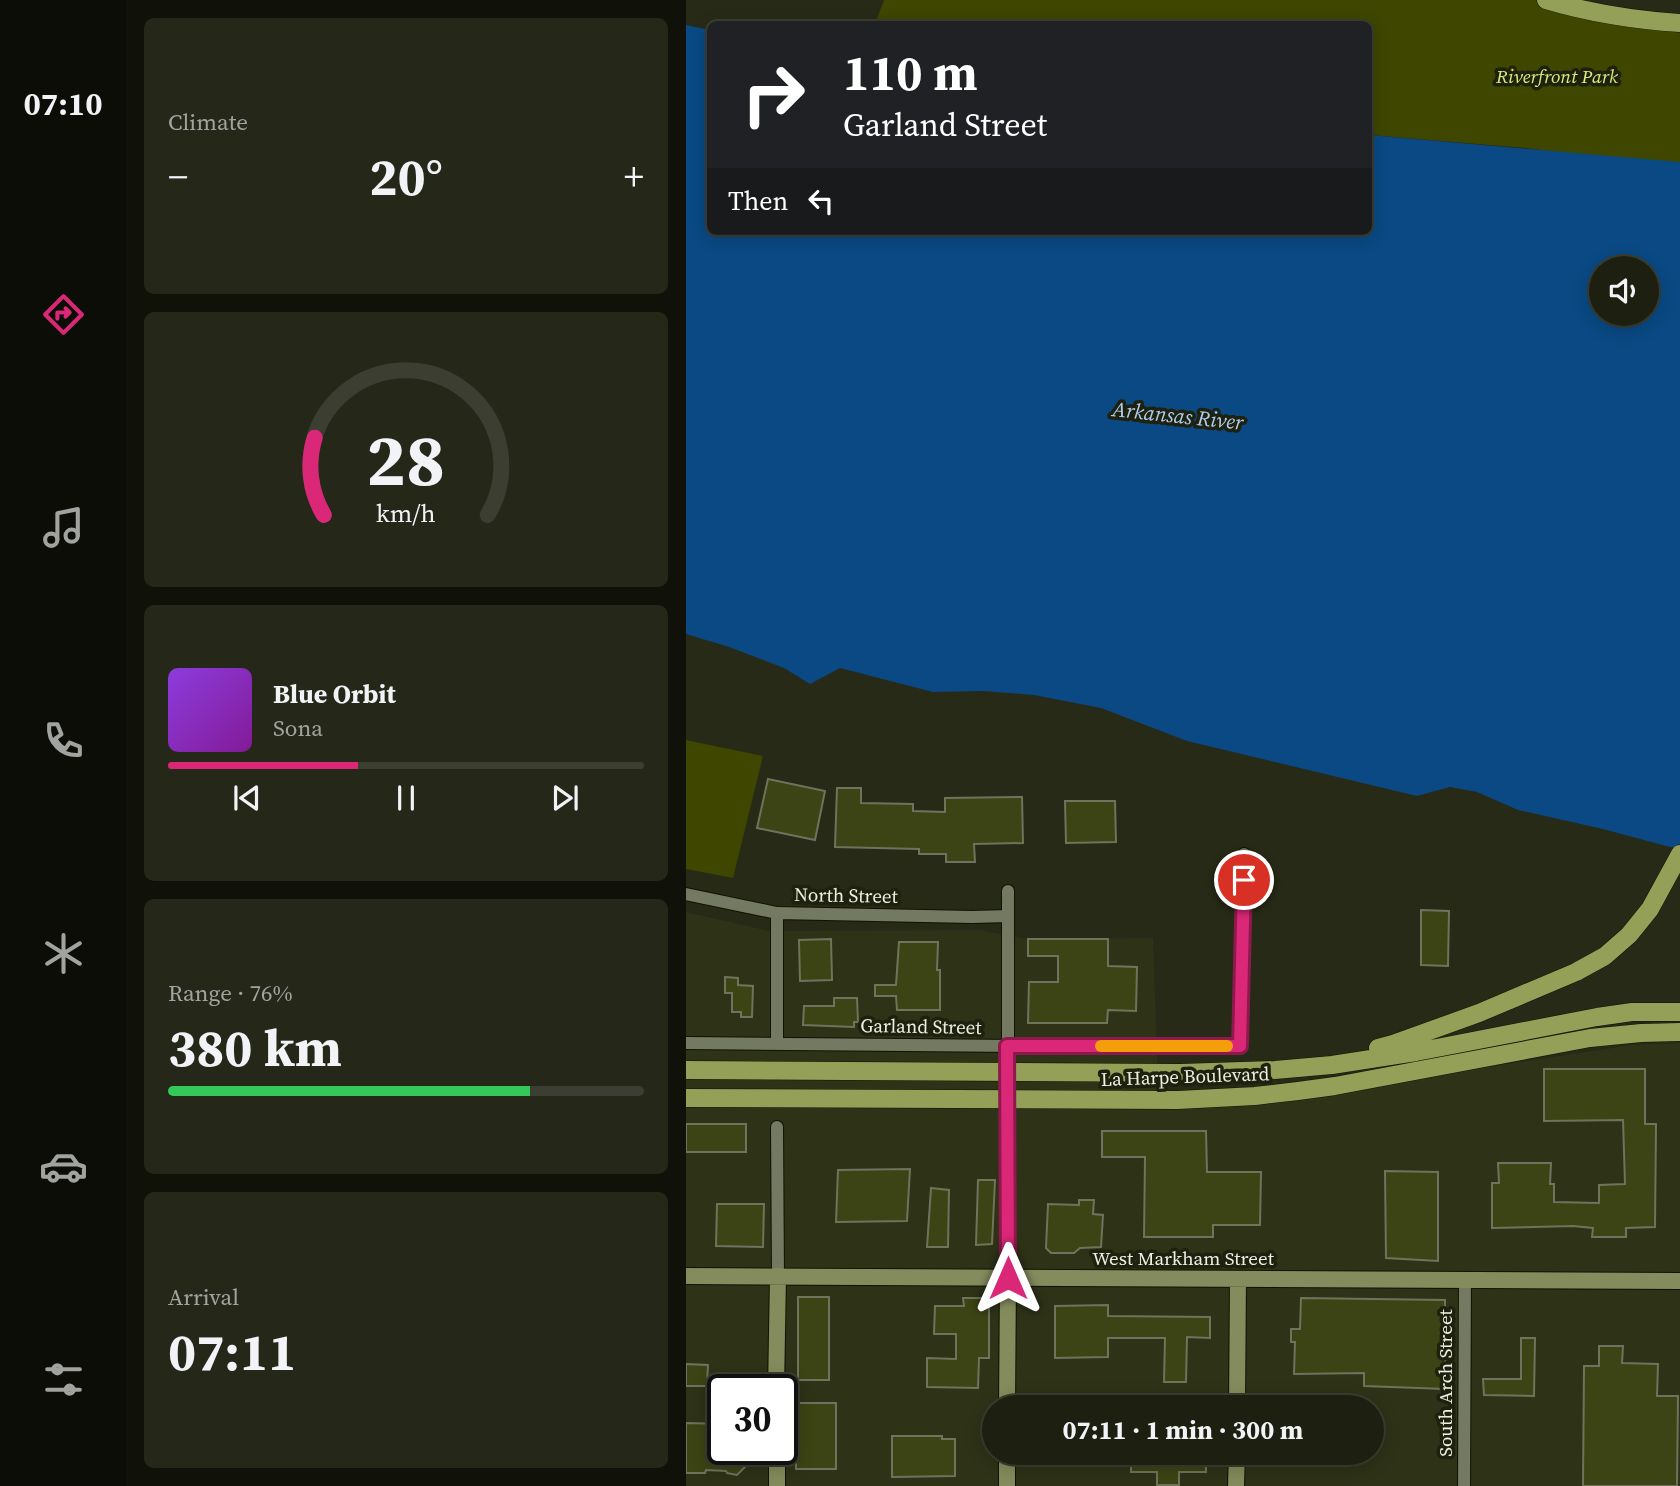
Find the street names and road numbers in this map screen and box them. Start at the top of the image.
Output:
street label: North Street [794,881,899,909]
street label: Garland Street [860,1012,983,1040]
street label: La Harpe Boulevard [1100,1060,1270,1092]
street label: West Markham Street [1092,1245,1275,1271]
street label: South Arch Street [1432,1308,1458,1457]

